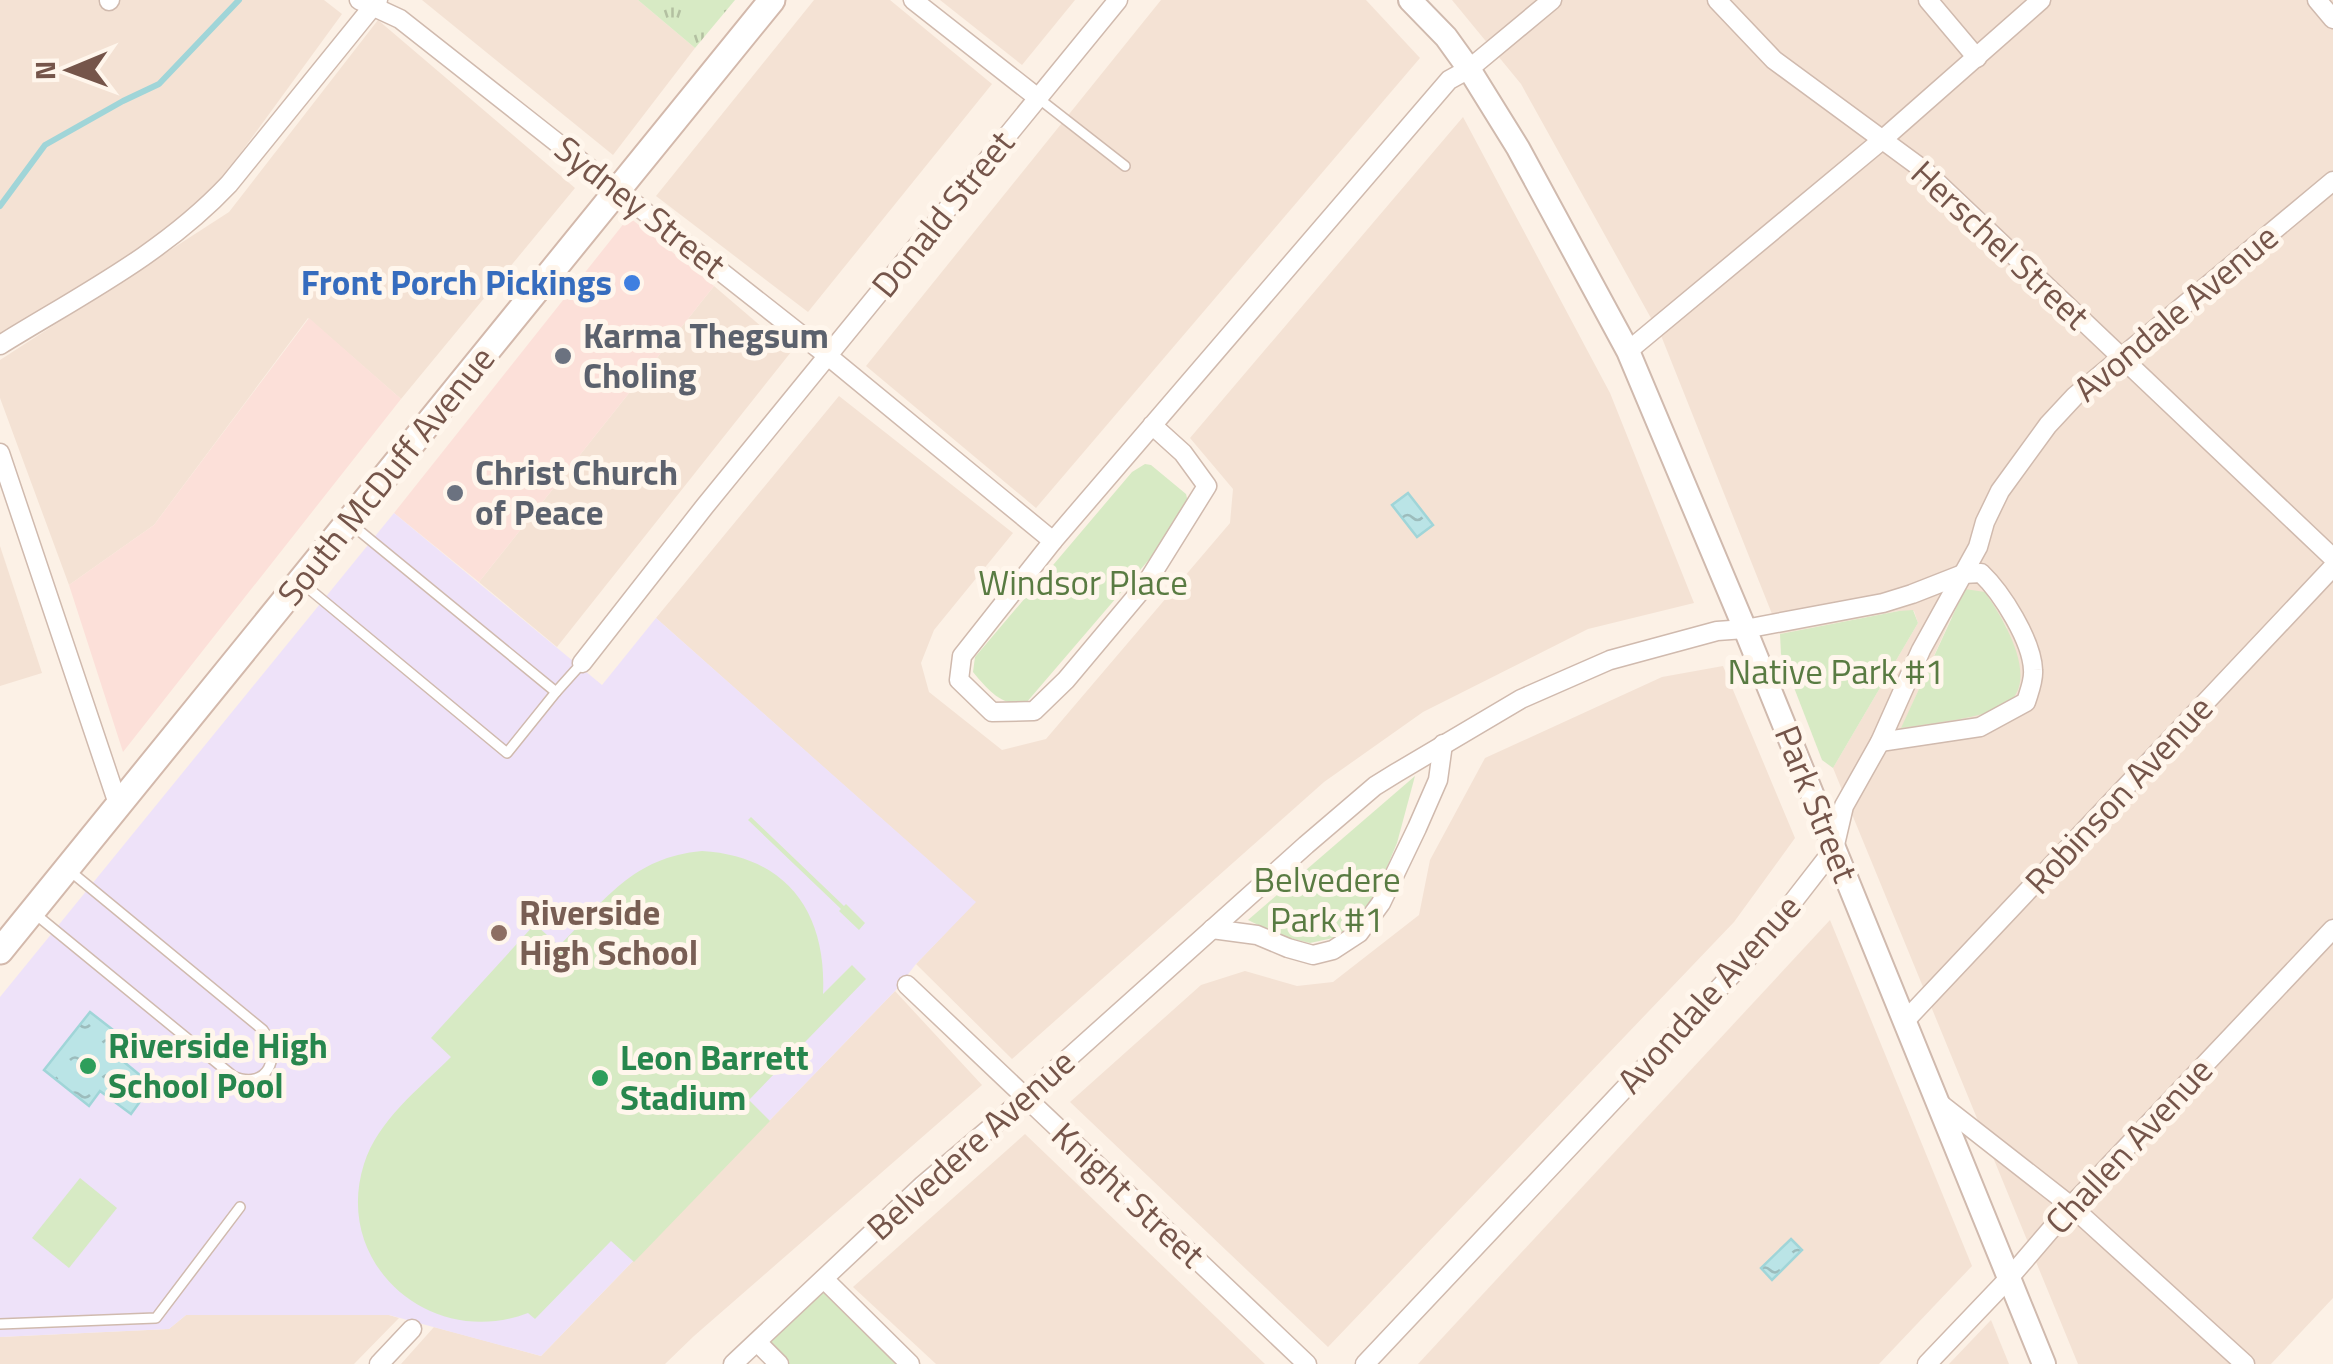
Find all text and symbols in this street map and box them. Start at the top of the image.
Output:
north arrow [20,20,120,120]
text: N [23,60,66,81]
street label: Donald Street [858,118,1027,309]
street label: Sydney Street [543,122,738,291]
street label: Herschel Street [1899,147,2102,342]
street label: Avondale Avenue [2061,210,2290,414]
place label: Front Porch Pickings [301,255,612,309]
marker: Front Porch Pickings [621,272,643,294]
place label: Karma Thegsum Choling [583,308,829,402]
street label: South McDuff Avenue [263,334,507,617]
marker: Karma Thegsum Choling [552,345,574,367]
place label: Christ Church of Peace [475,445,678,539]
marker: Christ Church of Peace [444,482,466,504]
park label: Windsor Place [978,555,1188,609]
park label: Native Park #1 [1728,644,1944,698]
street label: Robinson Avenue [2011,683,2225,906]
street label: Park Street [1761,717,1873,890]
park label: Belvedere Park #1 [1253,852,1401,946]
street label: Avondale Avenue [1604,881,1813,1105]
place label: Riverside High School [519,885,698,979]
marker: Riverside High School [488,922,510,944]
place label: Riverside High School Pool [108,1018,328,1112]
place label: Leon Barrett Stadium [620,1030,809,1124]
street label: Belvedere Avenue [854,1036,1087,1253]
street label: Challen Avenue [2032,1045,2225,1246]
marker: Riverside High School Pool [77,1055,99,1077]
marker: Leon Barrett Stadium [589,1067,611,1089]
street label: Knight Street [1040,1109,1218,1280]

